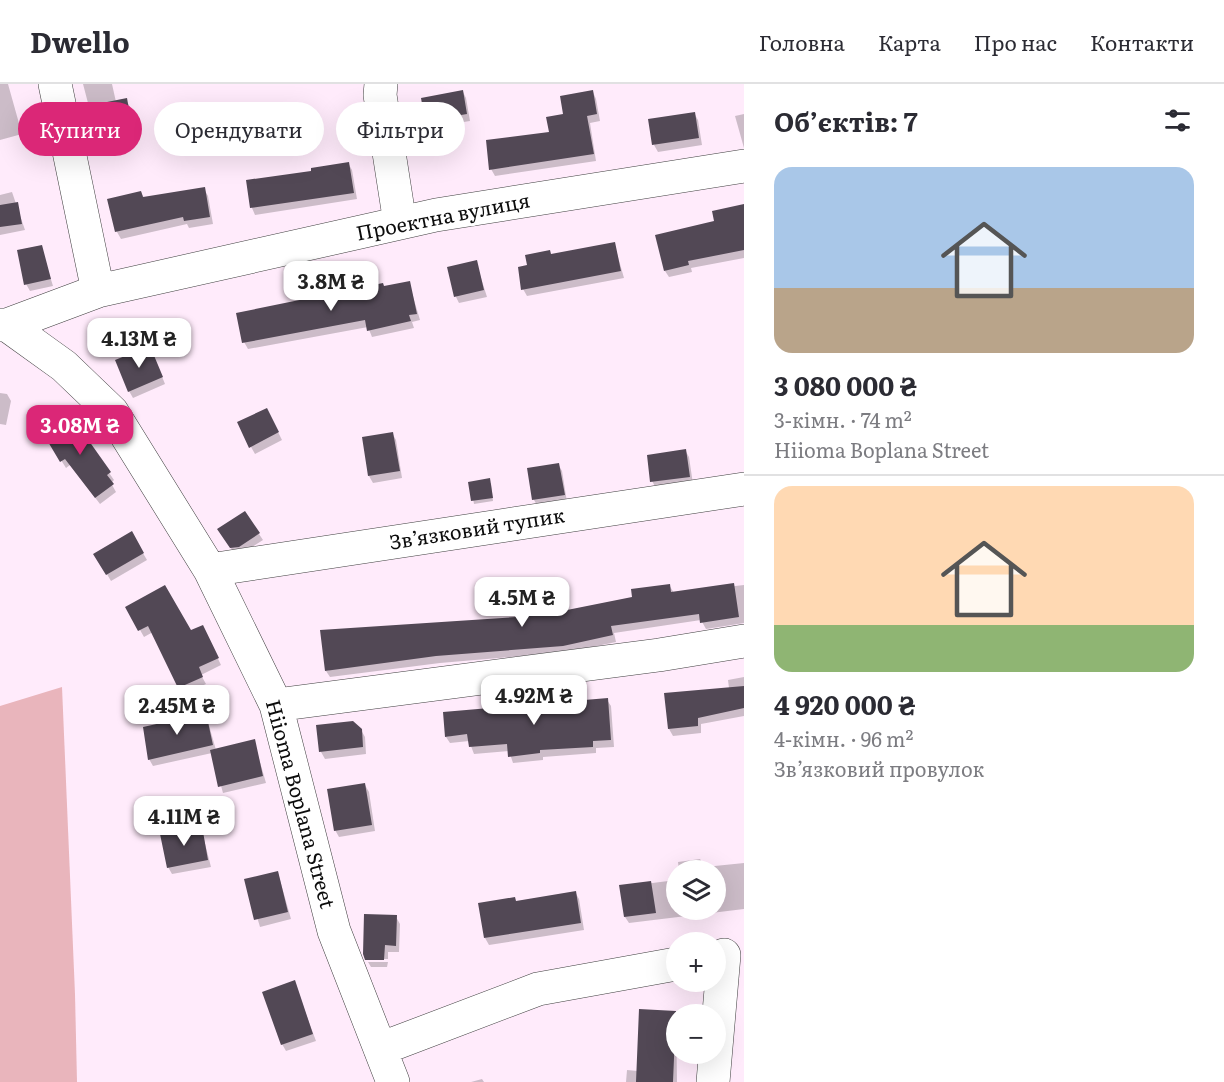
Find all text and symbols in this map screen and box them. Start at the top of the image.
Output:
text: Dwello [30,20,130,62]
text: Головна [759,26,845,57]
text: Карта [878,26,941,57]
text: Про нас [974,26,1057,57]
text: Контакти [1090,26,1194,57]
text: Об’єктів: 7 [774,101,918,140]
chip: Купити [18,102,142,156]
chip: Орендувати [154,102,324,156]
chip: Фільтри [336,102,465,156]
icon: filters [1161,104,1194,137]
street label: Проектна вулиця [353,183,532,247]
icon: home [930,206,1038,314]
pin: 3.8M ₴ [282,261,380,312]
text: 3.8M ₴ [297,265,365,295]
pin: 4.13M ₴ [84,318,194,369]
text: 4.13M ₴ [101,322,177,352]
text: 3 080 000 ₴ [774,365,917,404]
text: 3-кімн. · 74 m² [774,404,912,434]
pin: 3.08M ₴ [25,405,135,456]
text: 3.08M ₴ [40,409,120,439]
text: Hiioma Boplana Street [774,434,989,464]
street label: Звʼязковий тупик [387,498,566,556]
icon: home [930,525,1038,633]
pin: 4.5M ₴ [473,577,571,628]
text: 4.5M ₴ [488,581,556,611]
pin: 4.92M ₴ [479,675,589,726]
text: 4.92M ₴ [495,679,573,709]
text: 4 920 000 ₴ [774,684,916,723]
pin: 2.45M ₴ [122,685,232,736]
text: 2.45M ₴ [138,689,216,719]
street label: Hiioma Boplana Street [260,696,344,911]
text: 4-кімн. · 96 m² [774,723,913,753]
text: Звʼязковий провулок [774,753,984,783]
pin: 4.11M ₴ [129,796,239,847]
text: 4.11M ₴ [148,800,220,830]
map controls [666,860,726,1064]
button: layers [666,860,726,920]
button: + [666,932,726,992]
button: − [666,1004,726,1064]

